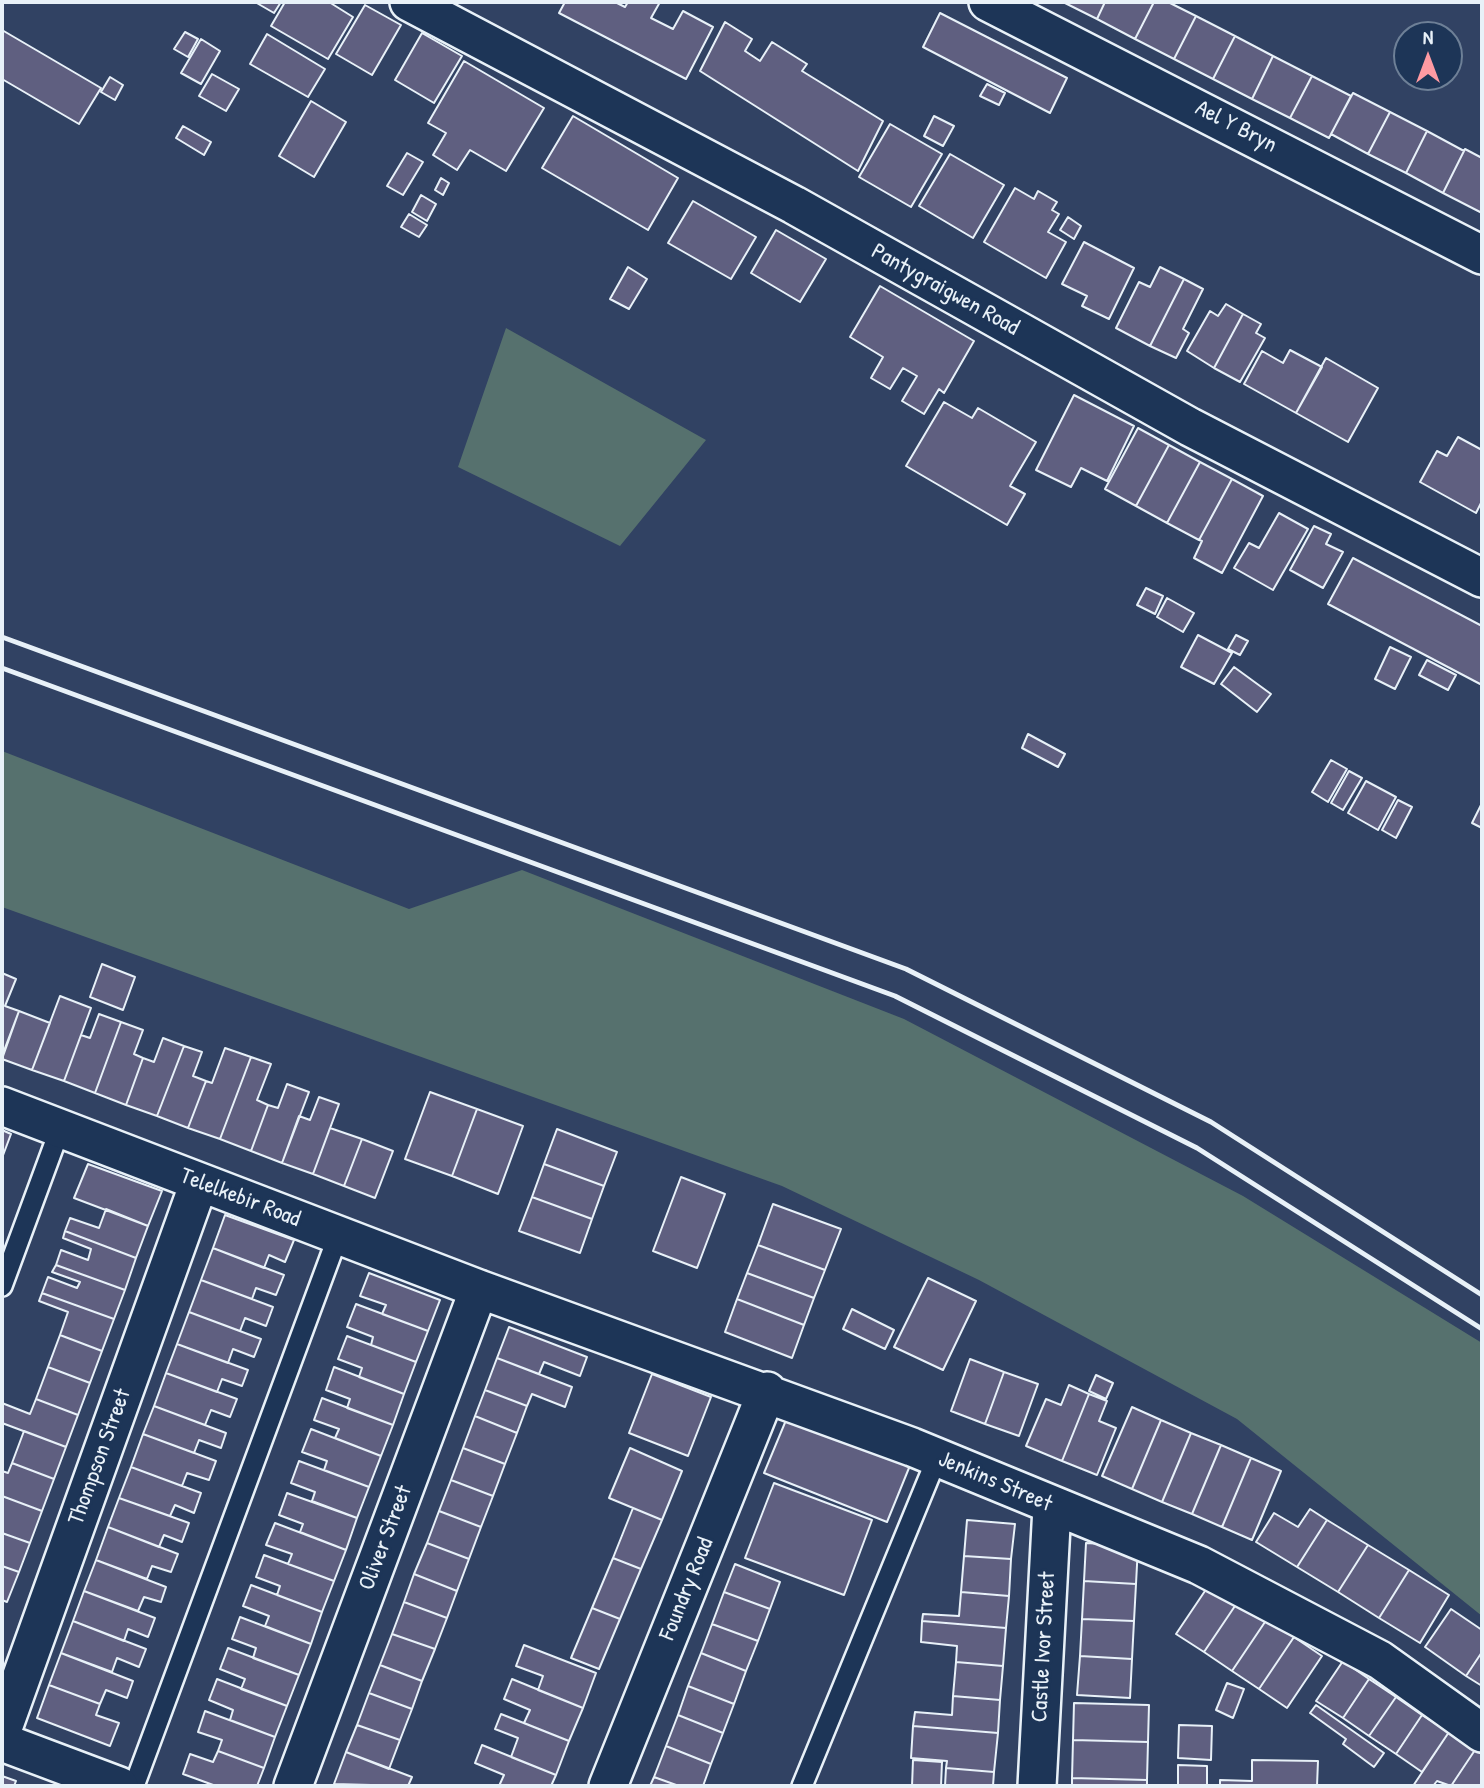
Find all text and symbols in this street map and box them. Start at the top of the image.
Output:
north arrow [1393,21,1463,91]
text: N [1423,24,1433,50]
street label: Ael Y Bryn [1191,95,1281,159]
street label: Pantygraigwen Road [866,238,1024,342]
street label: Telelkebir Road [176,1162,304,1234]
street label: Thompson Street [63,1385,137,1529]
street label: Jenkins Street [934,1446,1056,1518]
street label: Oliver Street [353,1482,419,1594]
street label: Foundry Road [654,1534,720,1644]
street label: Castle Ivor Street [1026,1571,1062,1723]

